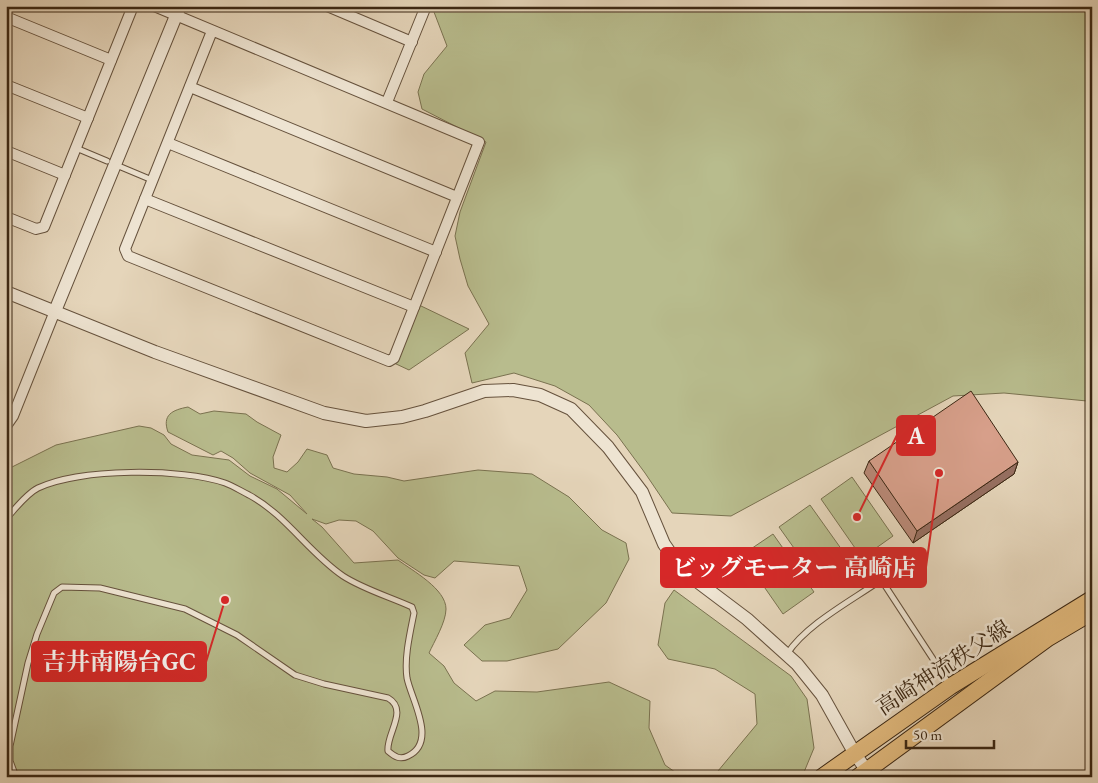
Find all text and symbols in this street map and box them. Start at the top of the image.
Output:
callout: A [897,416,935,455]
text: A [906,420,925,451]
callout: ビッグモーター 高崎店 [661,548,926,587]
text: ビッグモーター 高崎店 [672,552,916,583]
street label: 高崎神流秩父線 [871,613,1016,722]
callout: 吉井南陽台GC [32,642,206,681]
text: 吉井南陽台GC [42,646,196,677]
scale bar [906,718,993,750]
text: 50 m [913,725,942,744]

